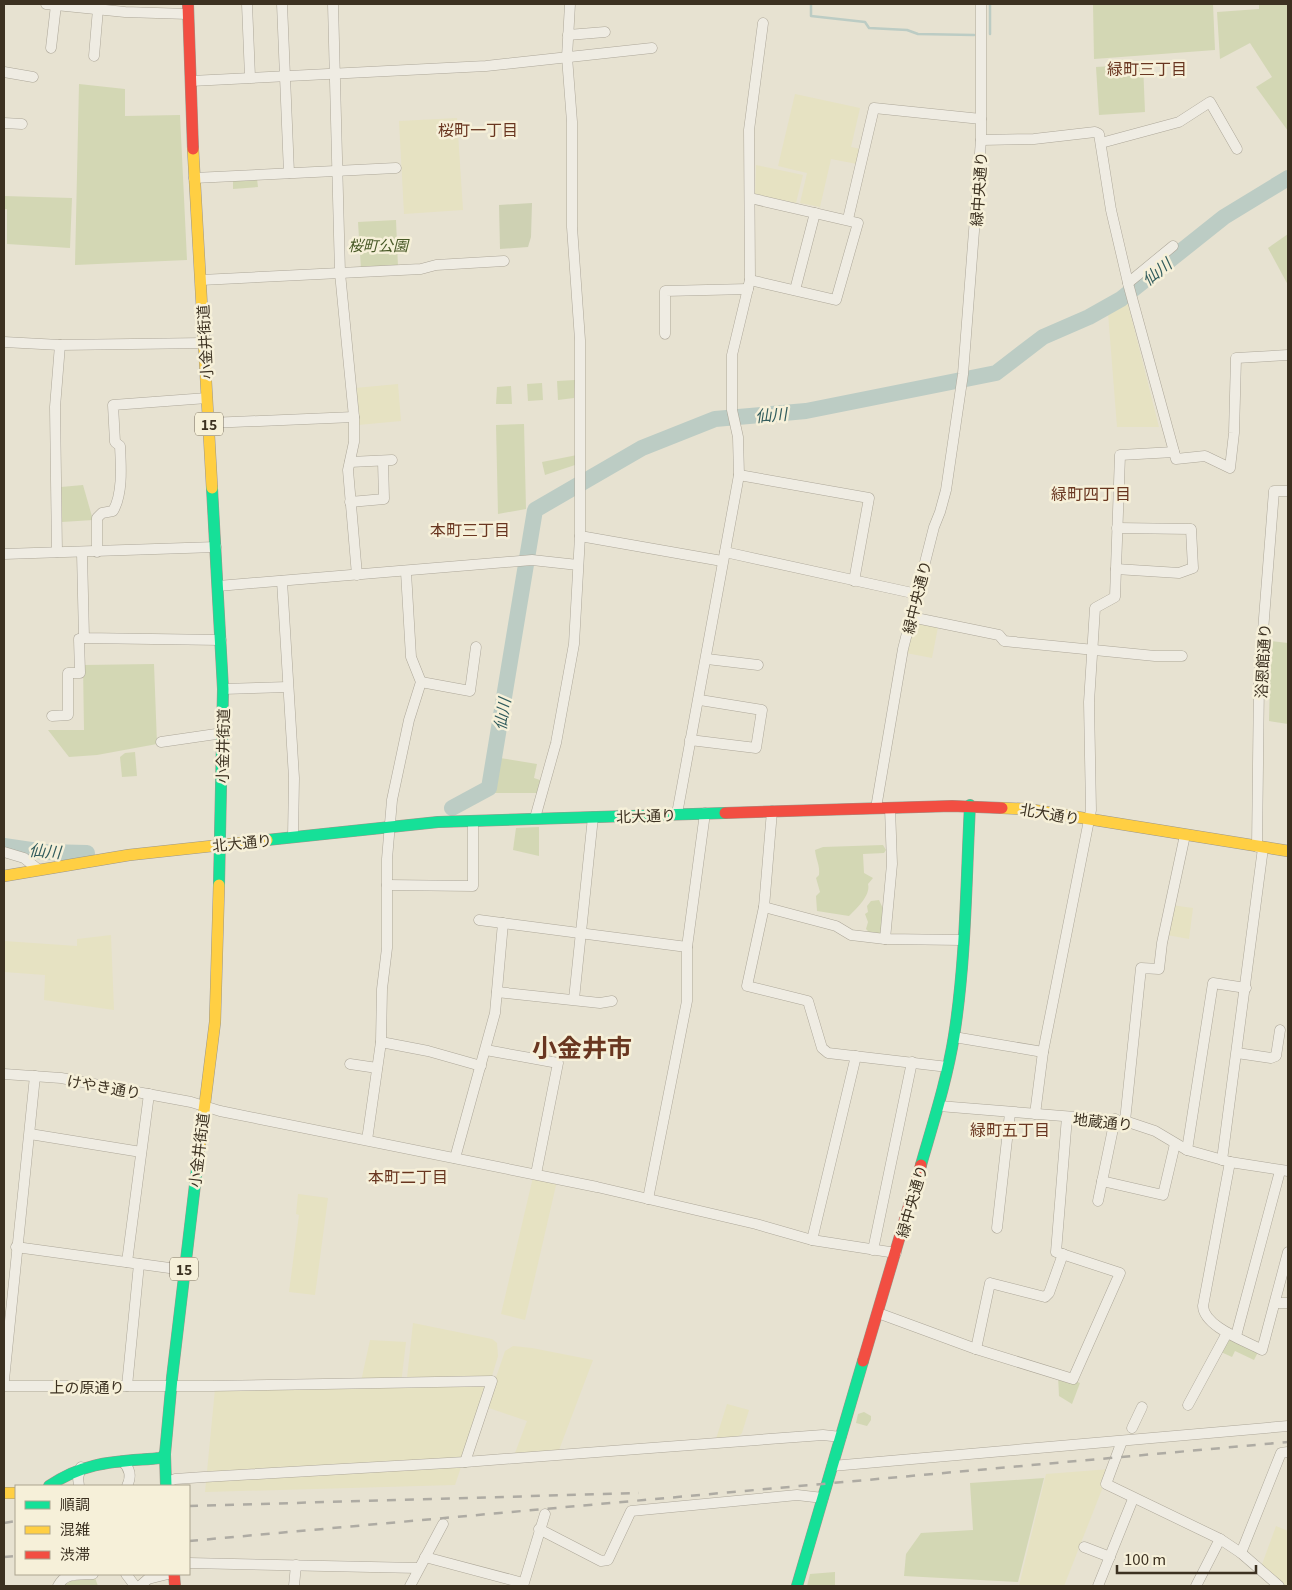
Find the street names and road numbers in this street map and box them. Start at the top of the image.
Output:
street label: 緑中央通り [965,151,991,227]
street label: 小金井街道 [192,304,216,380]
road number: 15 [195,412,223,436]
street label: 緑中央通り [897,558,935,636]
street label: 浴恩館通り [1250,623,1274,699]
street label: 小金井街道 [211,708,233,784]
street label: 北大通り [1019,797,1081,829]
street label: 北大通り [616,803,676,827]
street label: 北大通り [211,828,273,856]
street label: けやき通り [65,1069,143,1103]
street label: 地蔵通り [1072,1107,1134,1135]
street label: 小金井街道 [183,1111,213,1189]
street label: 緑中央通り [891,1162,931,1240]
road number: 15 [170,1258,198,1280]
street label: 上の原通り [49,1376,125,1397]

